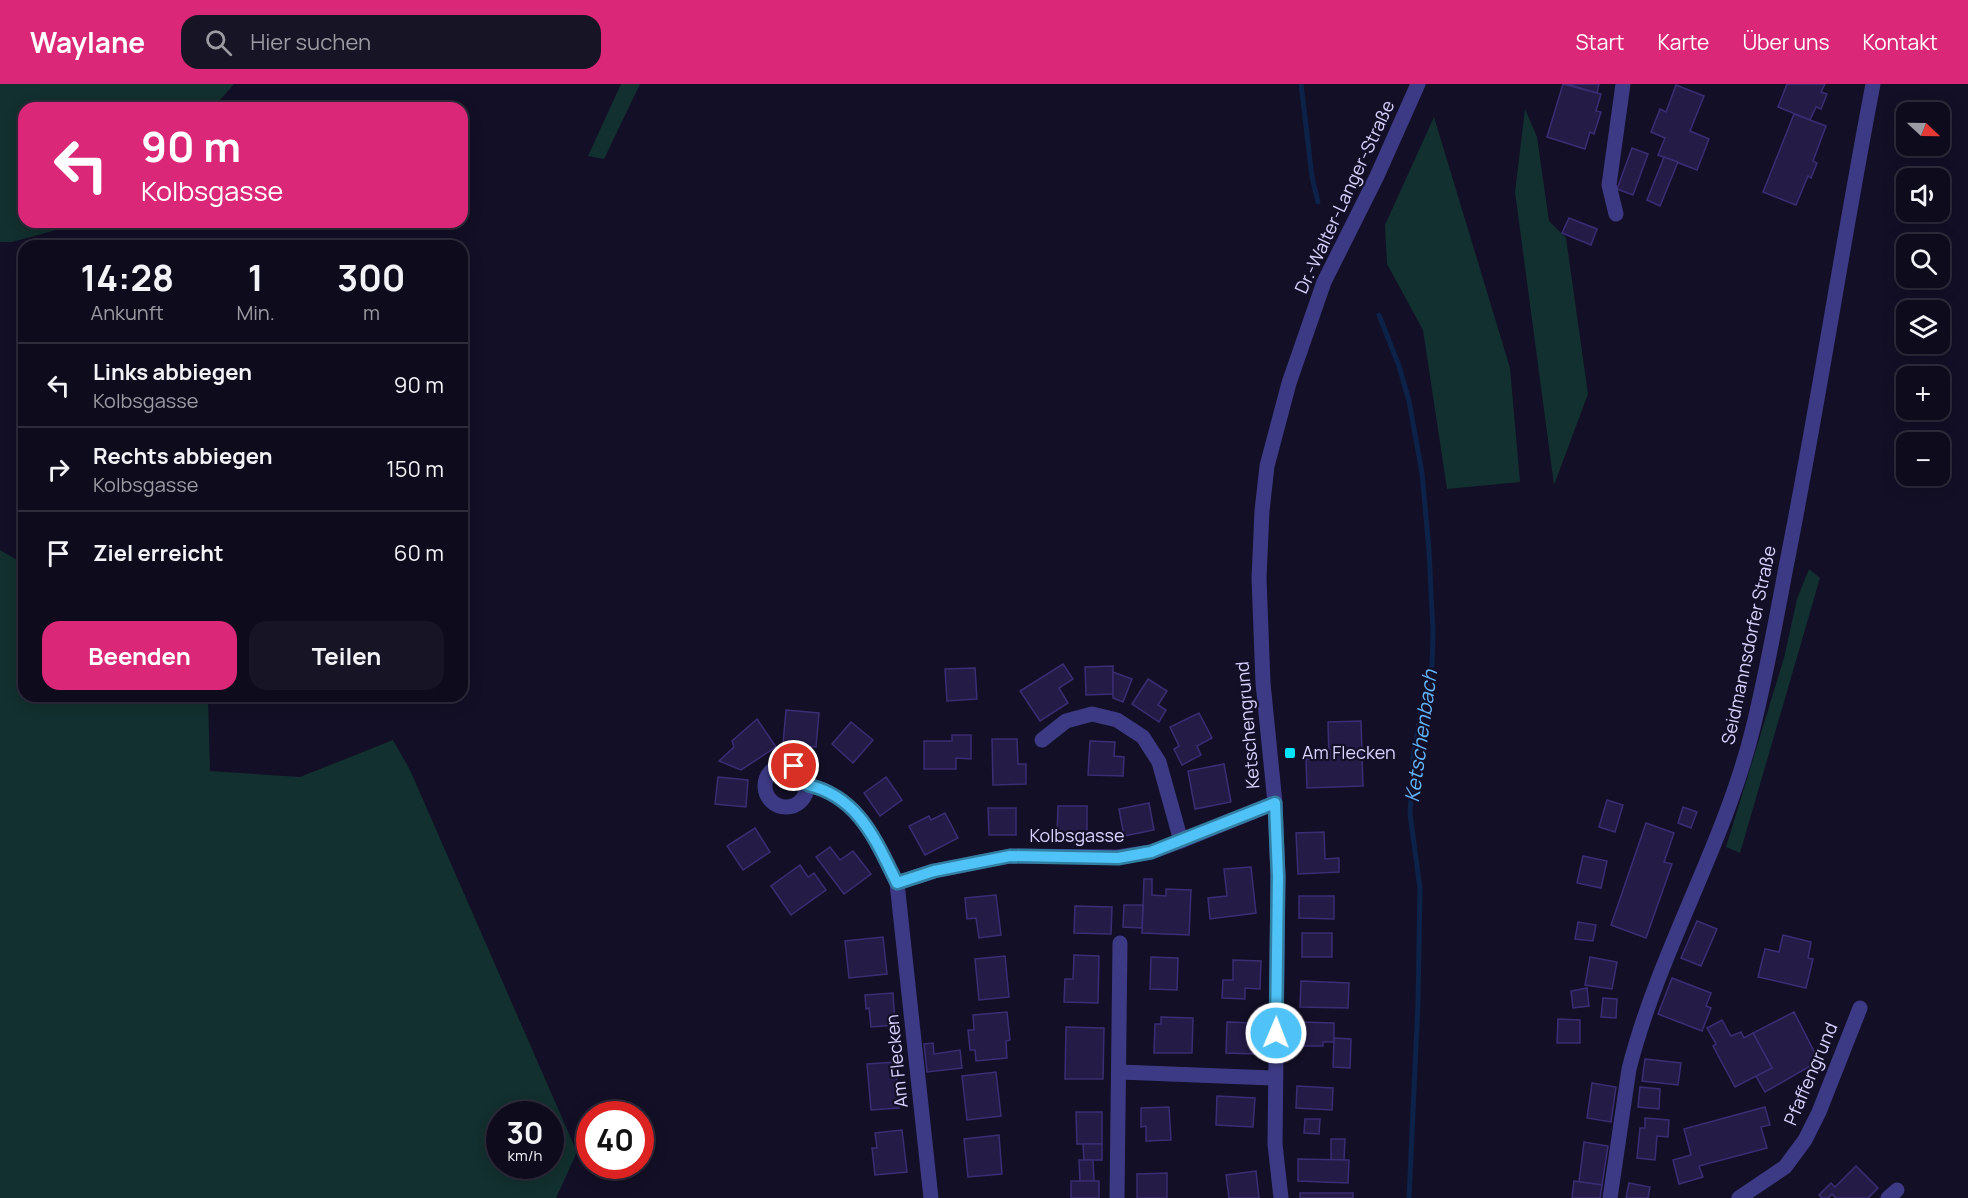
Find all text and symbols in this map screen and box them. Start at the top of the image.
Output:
search box [181,15,601,69]
text: Waylane [30,23,145,61]
icon: search [202,26,235,59]
text: Hier suchen [250,27,371,57]
text: Start [1575,28,1624,56]
text: Karte [1657,28,1709,56]
text: Über uns [1742,28,1830,56]
text: Kontakt [1863,28,1938,56]
street label: Dr.-Walter-Langer-Straße [1289,96,1400,297]
north arrow [1896,102,1950,156]
map controls [1896,102,1950,486]
text: 90 m [141,117,241,175]
icon: left [42,126,120,204]
button: sound [1896,168,1950,222]
text: Kolbsgasse [141,172,283,209]
button: search [1896,234,1950,288]
text: 14:28 [80,253,174,302]
text: 1 [248,253,263,302]
text: 300 [337,253,406,302]
text: Ankunft [91,299,164,326]
text: Min. [236,299,275,326]
text: m [363,299,380,326]
button: layers [1896,300,1950,354]
text: Links abbiegen [93,357,252,387]
button: + [1896,366,1950,420]
icon: left [42,369,75,402]
text: 90 m [394,370,444,400]
text: Kolbsgasse [93,387,198,414]
button: − [1896,432,1950,486]
text: Rechts abbiegen [93,441,272,471]
icon: right [42,453,75,486]
text: 150 m [386,454,444,484]
text: Kolbsgasse [93,471,198,498]
icon: arrive [42,537,75,570]
text: Ziel erreicht [93,538,224,568]
text: 60 m [394,538,444,568]
street label: Seidmannsdorfer Straße [1715,543,1781,746]
button: Beenden [42,621,237,690]
button: Teilen [249,621,444,690]
street label: Ketschengrund [1229,660,1265,790]
water label: Ketschenbach [1398,667,1443,804]
pin [768,740,819,791]
place label: Am Flecken [1302,740,1396,764]
marker: Am Flecken [1283,746,1297,760]
icon: arrive [777,749,810,782]
street label: Kolbsgasse [1030,823,1124,847]
position arrow [1244,1001,1308,1065]
street label: Am Flecken [879,1013,913,1109]
street label: Pfaffengrund [1778,1019,1842,1129]
speed limit sign: 40 [576,1101,654,1179]
text: 30 [506,1112,544,1153]
text: km/h [508,1145,542,1166]

